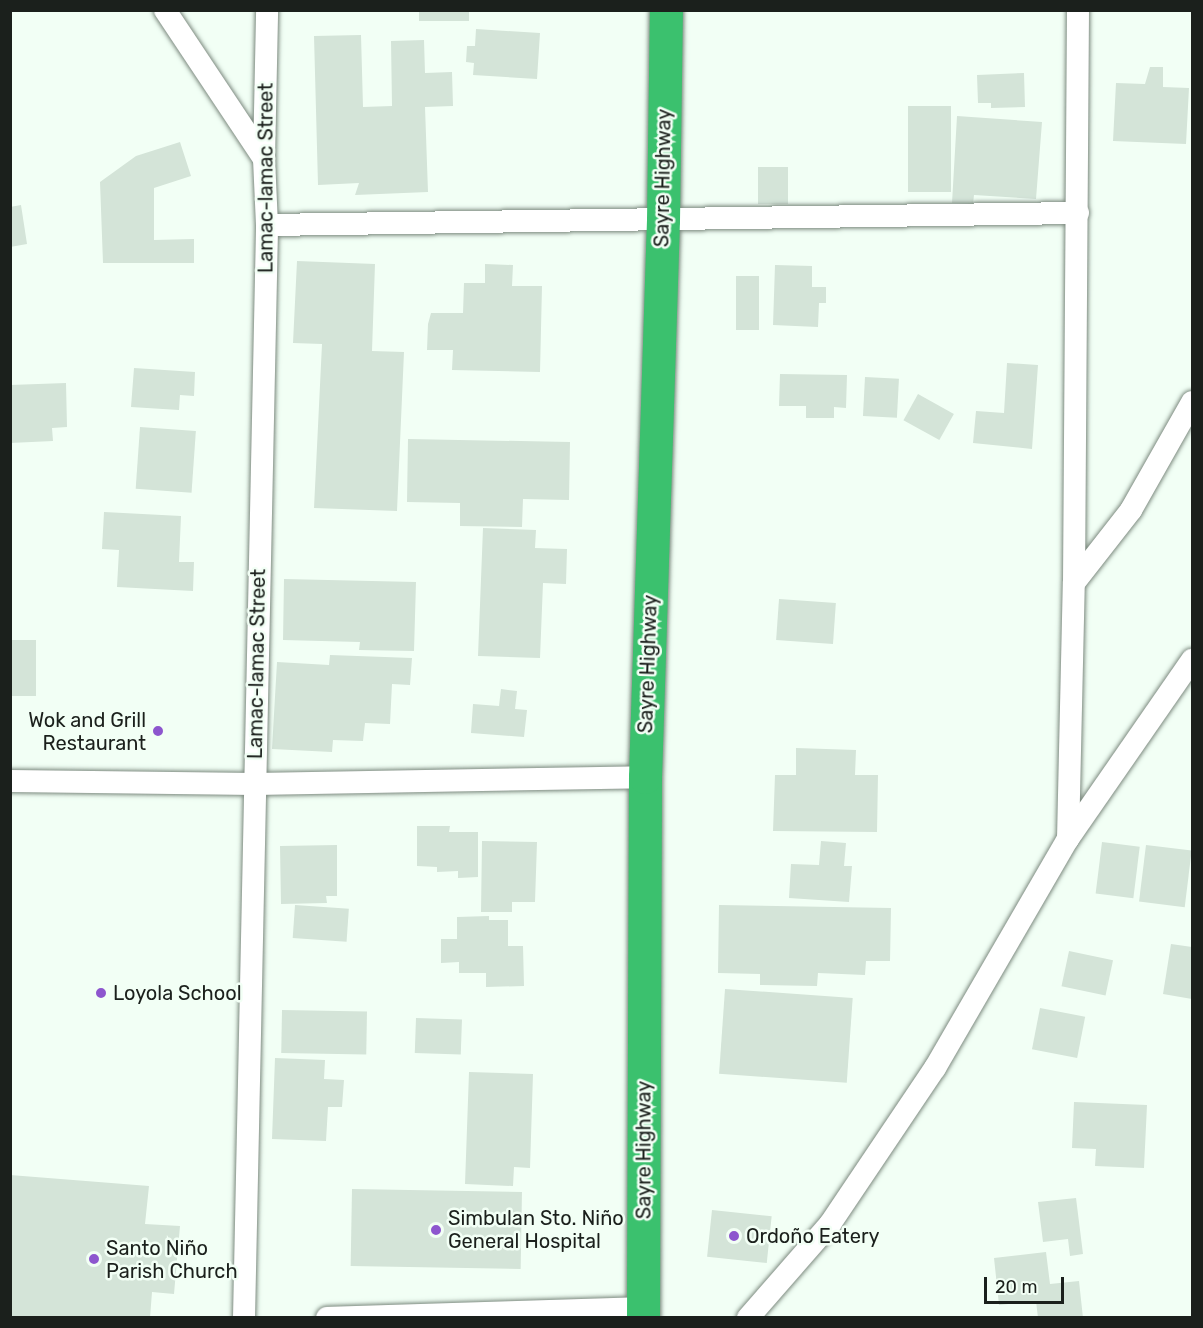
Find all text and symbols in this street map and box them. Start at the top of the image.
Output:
street label: Lamac-lamac Street [254,83,278,273]
street label: Sayre Highway [650,109,676,247]
street label: Lamac-lamac Street [243,569,271,759]
street label: Sayre Highway [634,594,662,734]
place label: Wok and Grill Restaurant [28,708,146,755]
marker: Wok and Grill Restaurant [151,724,165,738]
place label: Loyola School [113,981,242,1005]
marker: Loyola School [94,986,108,1000]
street label: Sayre Highway [632,1081,656,1219]
place label: Simbulan Sto. Niño General Hospital [448,1206,624,1253]
marker: Simbulan Sto. Niño General Hospital [429,1223,443,1237]
place label: Ordoño Eatery [746,1224,880,1248]
marker: Ordoño Eatery [727,1229,741,1243]
place label: Santo Niño Parish Church [106,1236,238,1283]
marker: Santo Niño Parish Church [87,1252,101,1266]
scale bar [987,1265,1066,1303]
text: 20 m [995,1276,1037,1298]

